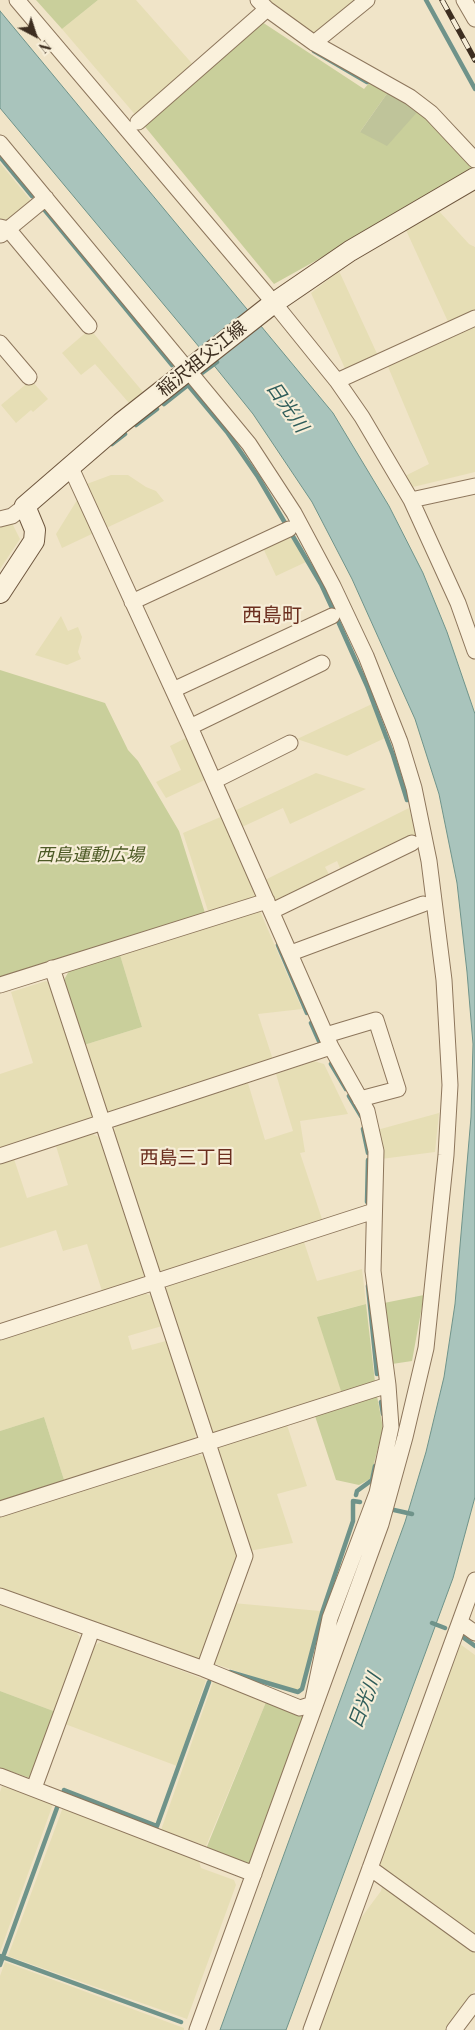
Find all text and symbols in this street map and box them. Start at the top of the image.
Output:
north arrow [10,10,60,60]
text: N [35,36,55,57]
street label: 稲沢祖父江線 [153,317,251,401]
water label: 日光川 [261,377,313,437]
district label: 西島町 [242,604,302,628]
park label: 西島運動広場 [36,844,144,866]
district label: 西島三丁目 [140,1147,234,1169]
water label: 日光川 [344,1670,386,1732]

